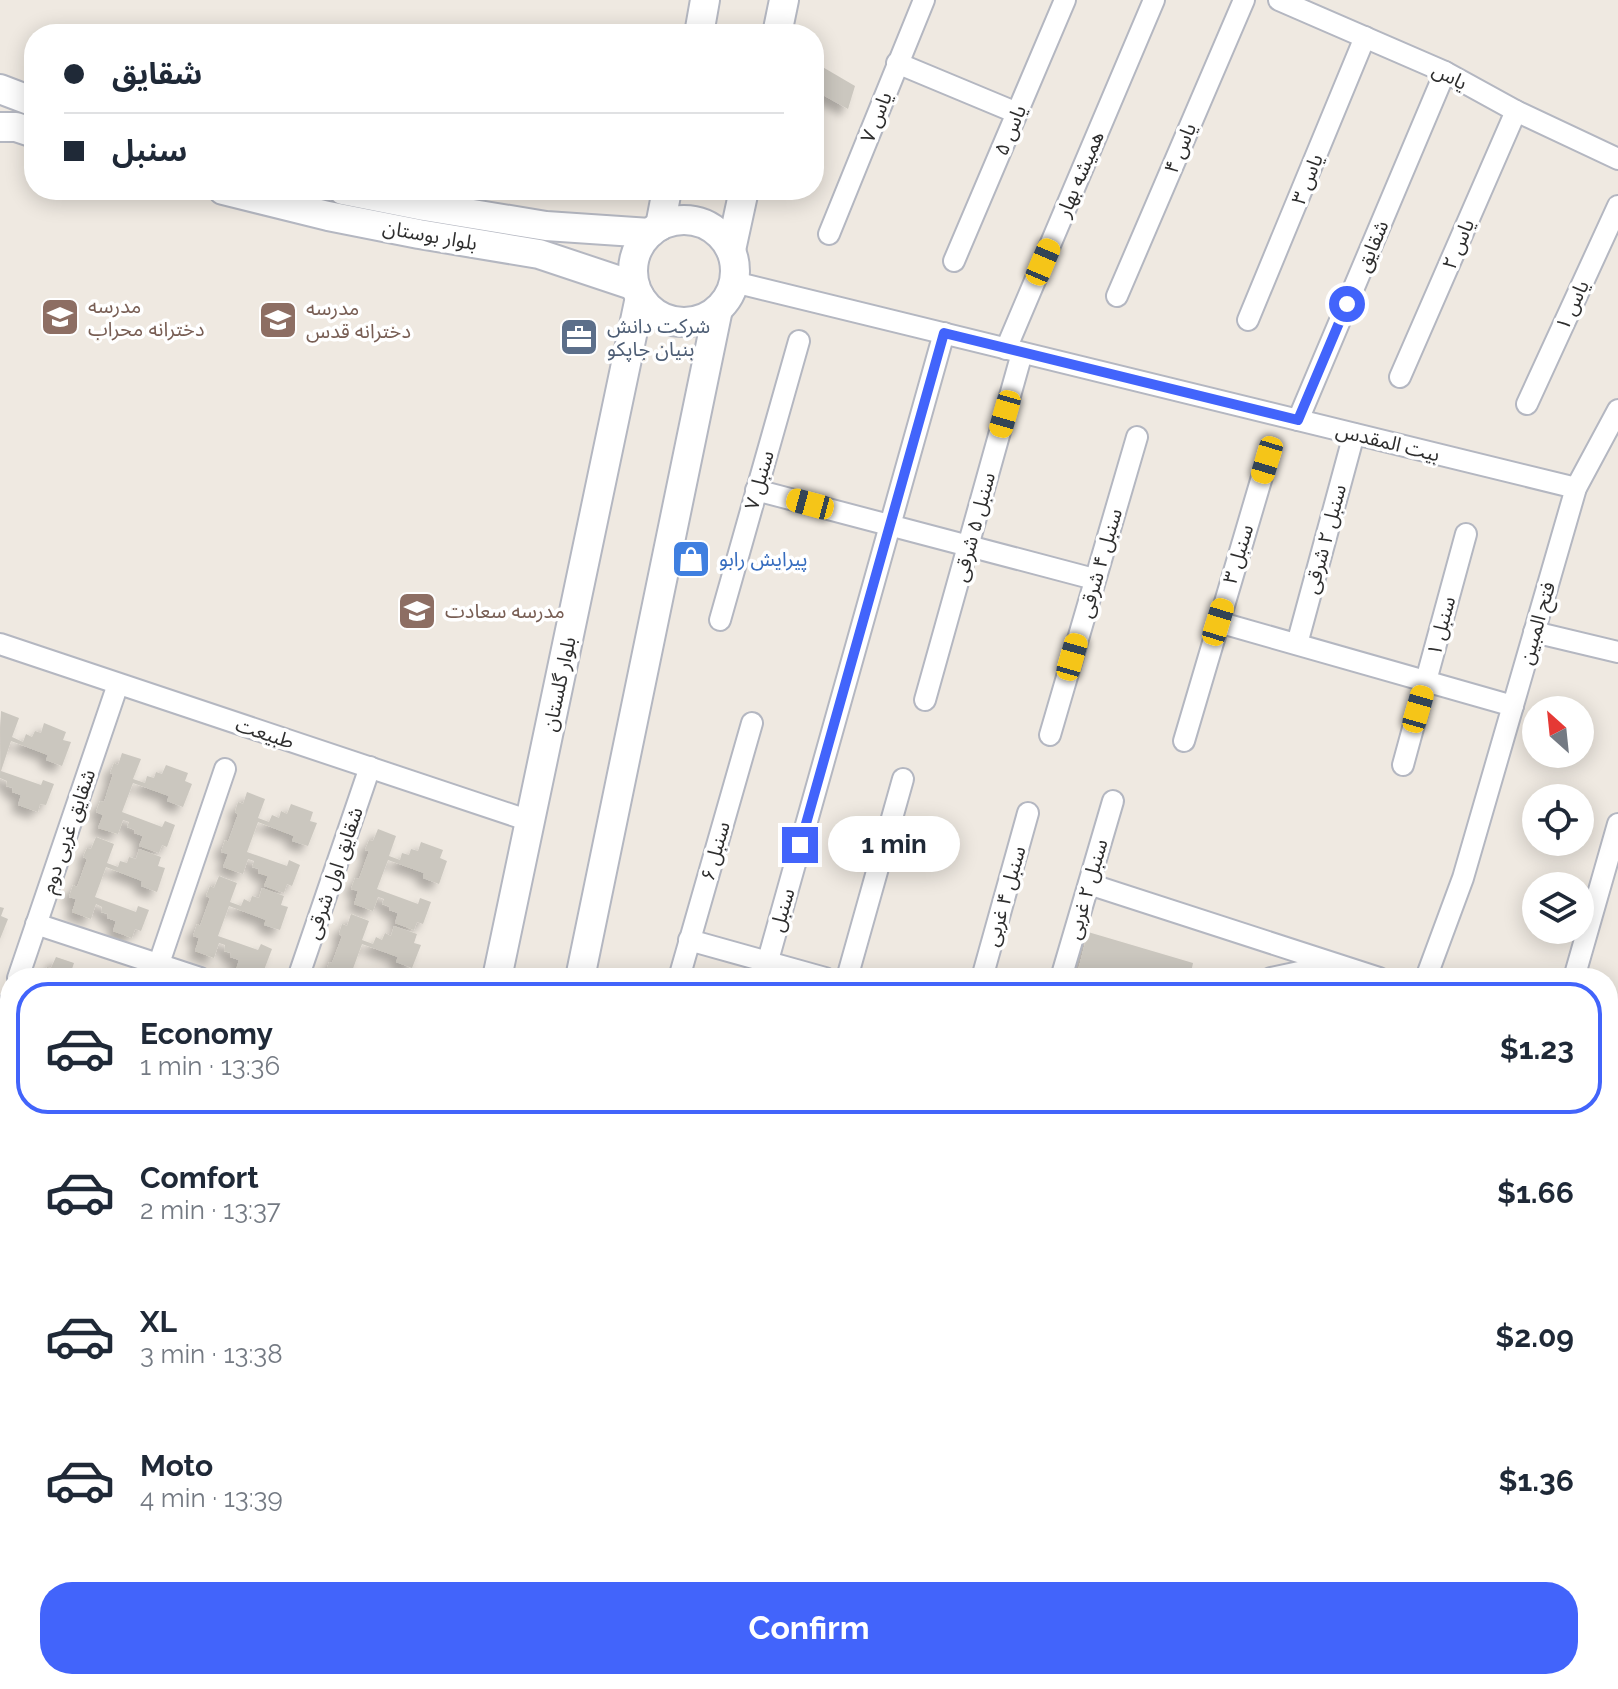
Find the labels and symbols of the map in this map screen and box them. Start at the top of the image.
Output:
street label: یاس [1429,57,1471,95]
street label: یاس ۷ [855,88,897,146]
street label: یاس ۵ [989,101,1031,159]
street label: یاس ۴ [1159,119,1201,177]
street label: همیشه بهار [1051,127,1109,221]
street label: یاس ۳ [1286,150,1328,208]
street label: بلوار بوستان [381,215,479,255]
street label: یاس ۲ [1437,215,1479,273]
street label: شقایق [1350,217,1394,276]
car [1023,235,1063,289]
street label: یاس ۱ [1550,276,1594,334]
route start [1329,286,1365,322]
place label: مدرسه دخترانه محراب [88,294,204,341]
school or university icon: مدرسه دخترانه محراب [39,296,81,338]
place label: مدرسه دخترانه قدس [306,296,411,343]
school or university icon: مدرسه دخترانه قدس [257,299,299,341]
place label: شرکت دانش بنیان جاپکو [607,314,710,362]
office icon: شرکت دانش بنیان جاپکو [558,316,600,358]
car [987,388,1023,440]
street label: بیت المقدس [1334,418,1442,466]
car [1249,434,1285,486]
street label: سنبل ۷ [739,448,779,512]
street label: سنبل ۵ شرقی [948,470,1000,584]
street label: سنبل ۲ شرقی [1299,482,1351,596]
car [784,486,836,522]
street label: سنبل ۴ شرقی [1073,506,1127,620]
street label: سنبل ۳ [1218,522,1258,586]
shop icon: پیرایش رابو [670,538,712,580]
place label: پیرایش رابو [719,547,808,572]
street label: فتح المبین [1514,579,1563,668]
school or university icon: مدرسه سعادت [396,590,438,632]
street label: سنبل ۱ [1422,594,1460,658]
car [1200,596,1236,648]
place label: مدرسه سعادت [445,599,565,623]
car [1054,631,1090,683]
street label: بلوار گلستان [537,634,581,734]
car [1400,683,1436,735]
north arrow [1522,696,1594,768]
street label: طبیعت [233,712,297,754]
street label: شقایق غربی دوم [36,766,103,897]
street label: شقایق اول شرقی [300,804,369,942]
callout: 1 min [828,817,960,873]
street label: سنبل ۶ [695,819,735,883]
route end [782,827,818,863]
street label: سنبل ۲ غربی [1061,836,1113,942]
street label: سنبل ۴ غربی [979,843,1031,949]
street label: سنبل [764,886,800,934]

